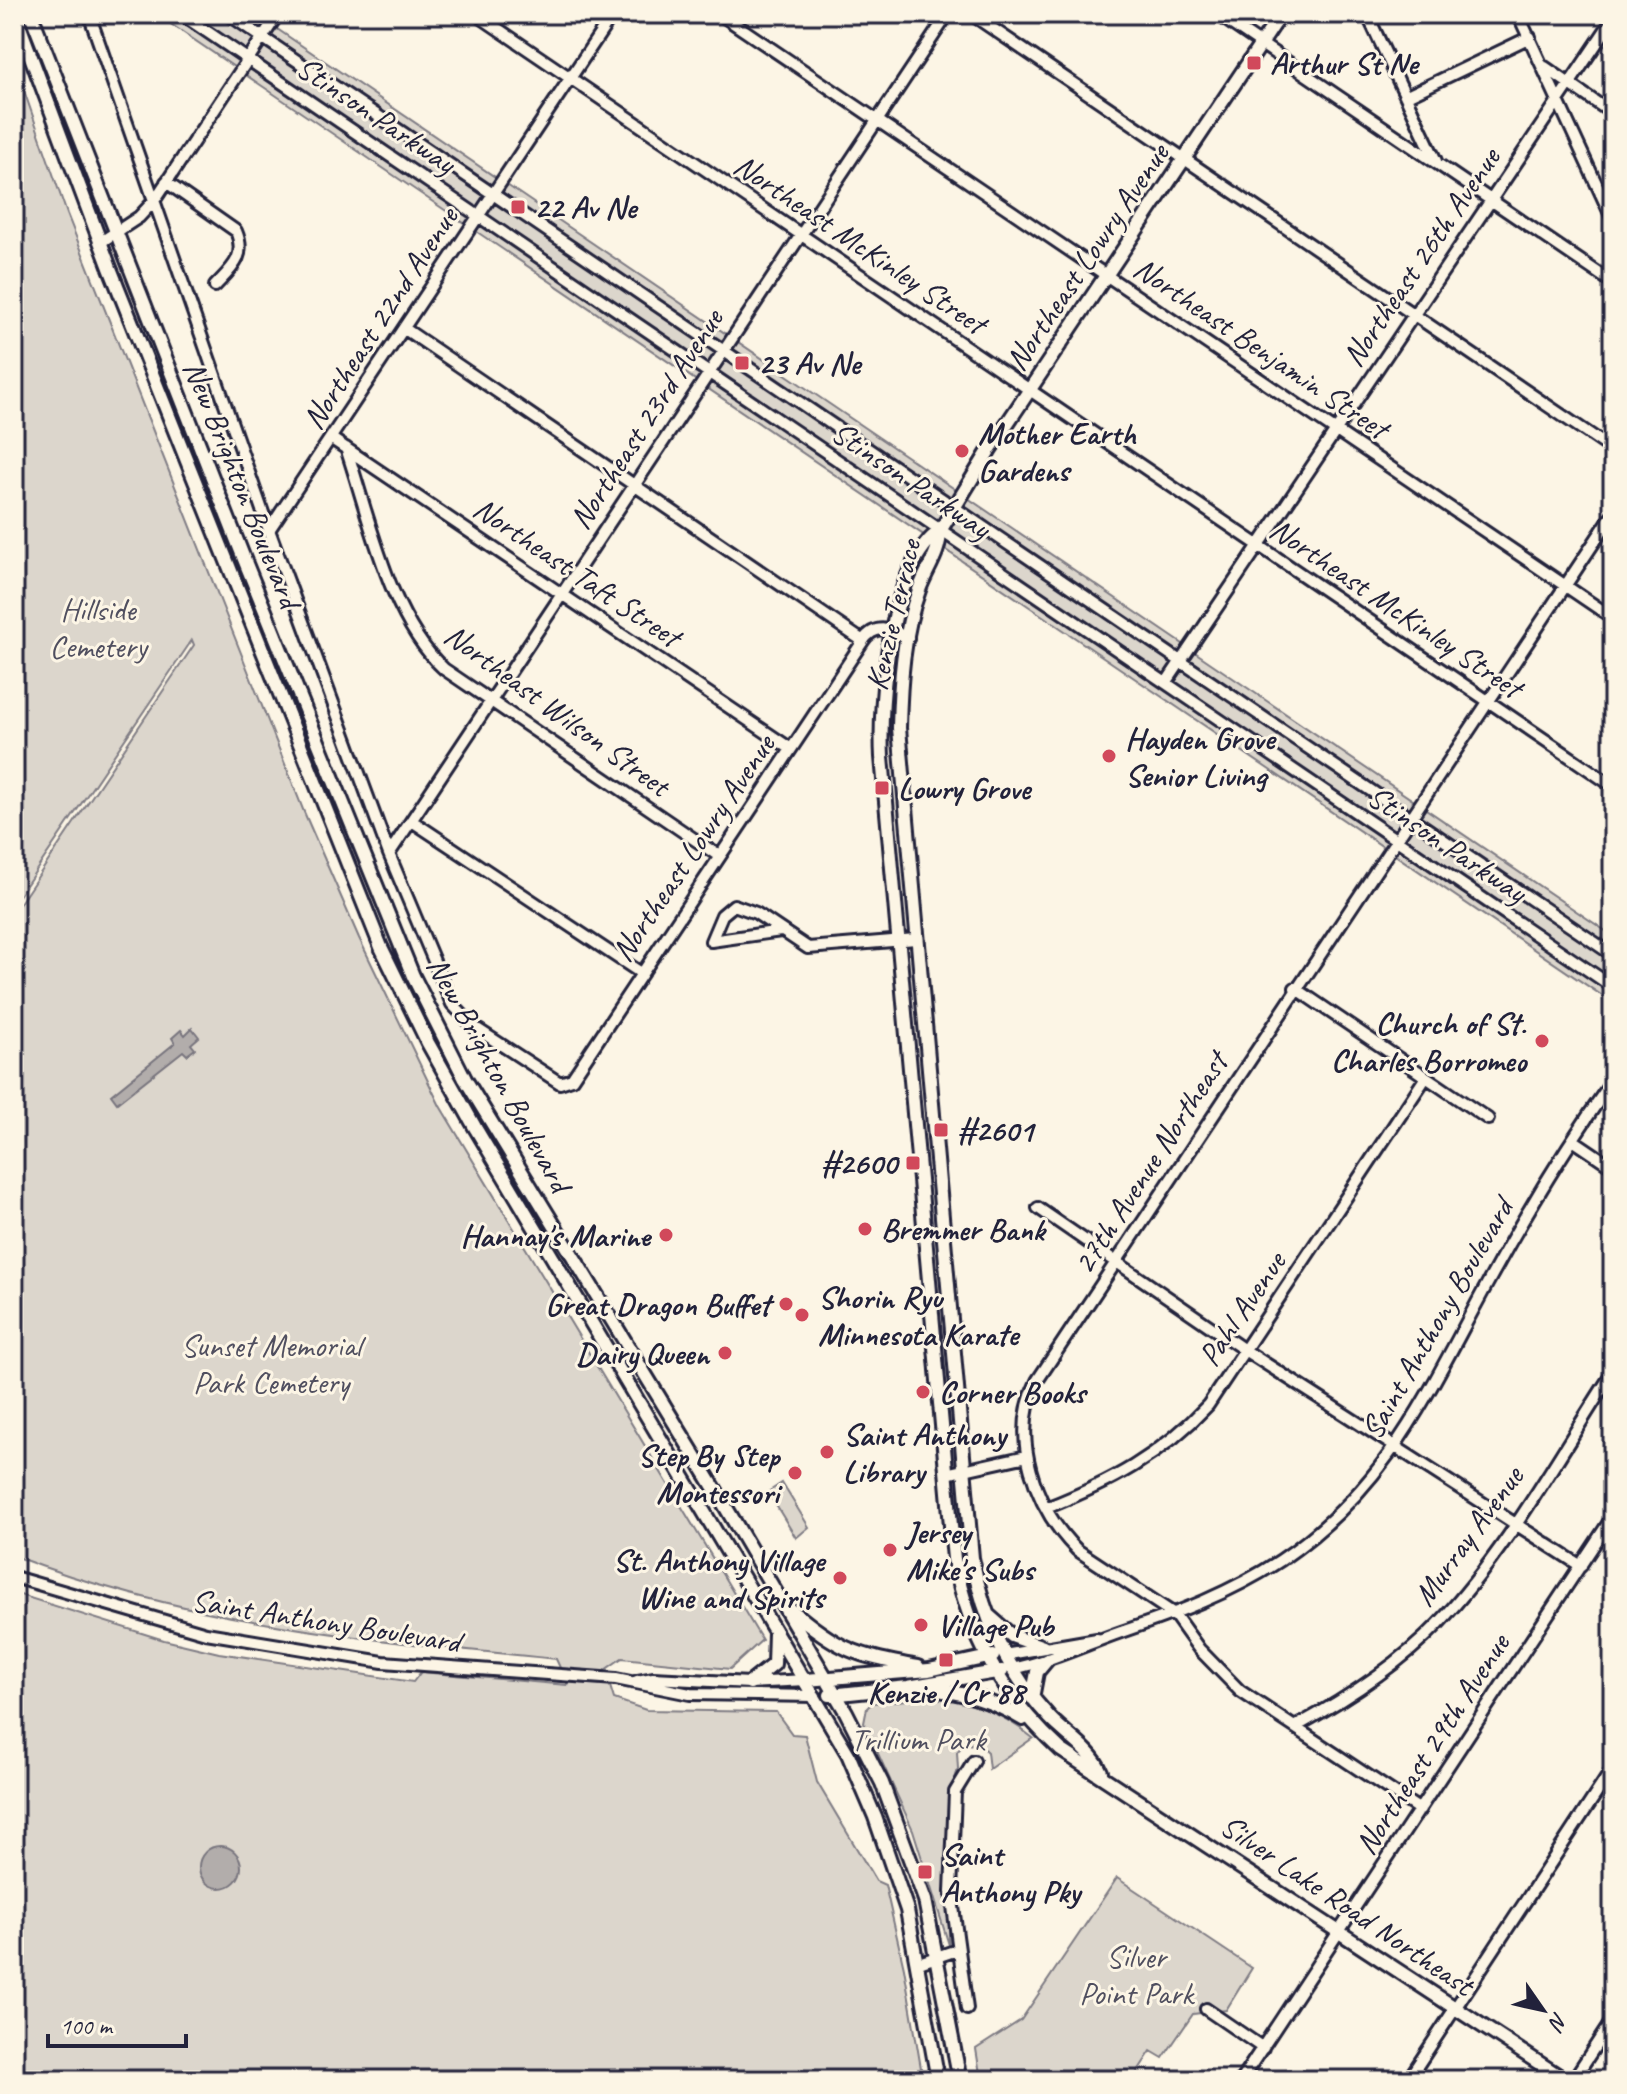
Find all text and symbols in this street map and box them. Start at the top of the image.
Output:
place label: Arthur St Ne [1270,43,1421,84]
street label: Stinson Parkway [289,47,465,184]
marker: Arthur St Ne [1245,54,1263,72]
street label: Northeast Lowry Avenue [996,133,1180,378]
street label: Northeast 26th Avenue [1333,138,1511,374]
street label: Northeast McKinley Street [726,144,997,346]
place label: 22 Av Ne [534,187,639,228]
street label: Northeast 22nd Avenue [293,197,469,437]
marker: 22 Av Ne [509,198,527,216]
street label: Northeast Benjamin Street [1126,248,1400,451]
street label: Northeast 23rd Avenue [560,299,734,537]
place label: 23 Av Ne [758,343,863,384]
marker: 23 Av Ne [733,354,751,372]
street label: New Brighton Boulevard [174,355,312,618]
street label: Stinson Parkway [824,412,1000,549]
place label: Mother Earth Gardens [978,413,1137,491]
marker: Mother Earth Gardens [953,442,971,460]
street label: Northeast Taft Street [466,488,692,659]
street label: Northeast McKinley Street [1262,508,1533,710]
street label: Kenzie Terrace [856,533,931,694]
park label: Hillside Cemetery [49,589,150,667]
street label: Northeast Wilson Street [436,614,680,808]
place label: Hayden Grove Senior Living [1125,718,1277,796]
street label: Northeast Lowry Avenue [602,724,786,969]
marker: Hayden Grove Senior Living [1100,747,1118,765]
place label: Lowry Grove [898,768,1033,809]
street label: Stinson Parkway [1360,776,1536,913]
marker: Lowry Grove [873,779,891,797]
street label: New Brighton Boulevard [417,949,583,1203]
place label: Church of St. Charles Borromeo [1331,1003,1528,1081]
marker: Church of St. Charles Borromeo [1533,1032,1551,1050]
street label: 27th Avenue Northeast [1063,1041,1239,1281]
place label: #2601 [957,1110,1037,1151]
marker: #2601 [932,1121,950,1139]
place label: #2600 [821,1143,901,1184]
marker: #2600 [904,1154,922,1172]
street label: Saint Anthony Boulevard [1352,1187,1525,1447]
place label: Bremmer Bank [881,1209,1048,1250]
place label: Hannay's Marine [460,1215,652,1256]
marker: Bremmer Bank [856,1220,874,1238]
marker: Hannay's Marine [657,1226,675,1244]
street label: Pahl Avenue [1189,1242,1297,1374]
place label: Shorin Ryu Minnesota Karate [818,1277,1021,1355]
place label: Great Dragon Buffet [545,1284,774,1325]
marker: Great Dragon Buffet [777,1295,795,1313]
marker: Shorin Ryu Minnesota Karate [793,1306,811,1324]
park label: Sunset Memorial Park Cemetery [181,1325,367,1403]
place label: Dairy Queen [576,1333,711,1374]
marker: Dairy Queen [716,1344,734,1362]
place label: Corner Books [939,1372,1089,1413]
marker: Corner Books [914,1383,932,1401]
place label: Saint Anthony Library [843,1414,1009,1492]
place label: Step By Step Montessori [637,1435,783,1513]
marker: Saint Anthony Library [818,1443,836,1461]
street label: Murray Avenue [1404,1456,1534,1614]
marker: Step By Step Montessori [786,1464,804,1482]
place label: Jersey Mike's Subs [904,1512,1037,1590]
place label: St. Anthony Village Wine and Spirits [613,1540,827,1618]
marker: Jersey Mike's Subs [881,1541,899,1559]
marker: St. Anthony Village Wine and Spirits [831,1569,849,1587]
street label: Saint Anthony Boulevard [189,1580,468,1663]
place label: Village Pub [937,1605,1056,1646]
marker: Village Pub [912,1616,930,1634]
street label: Northeast 29th Avenue [1345,1624,1520,1862]
marker: Kenzie / Cr 88 [937,1651,955,1669]
place label: Kenzie / Cr 88 [868,1672,1028,1713]
park label: Trillium Park [851,1719,988,1760]
street label: Silver Lake Road Northeast [1213,1805,1484,2007]
place label: Saint Anthony Pky [941,1834,1083,1912]
marker: Saint Anthony Pky [916,1863,934,1881]
park label: Silver Point Park [1079,1936,1195,2014]
north arrow [1503,1970,1583,2050]
scale bar [48,1998,186,2048]
text: N [1541,2007,1574,2037]
text: 100 m [60,2011,114,2041]

